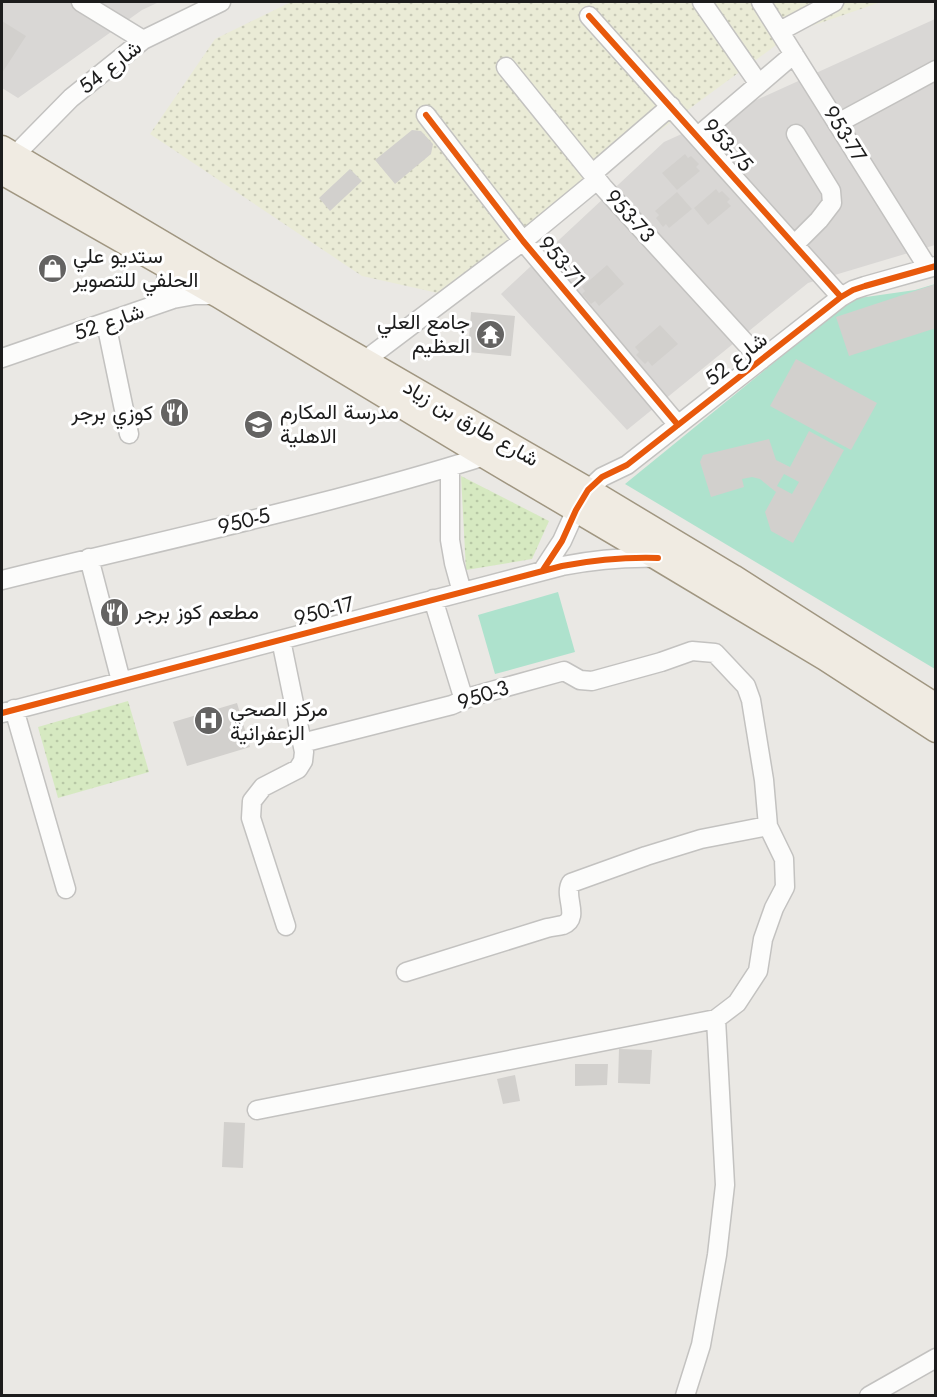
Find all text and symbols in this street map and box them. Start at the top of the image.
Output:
street label: شارع 54 [72,33,148,101]
street label: 953-77 [816,100,874,168]
street label: 953-75 [696,112,760,178]
street label: 953-73 [598,183,662,249]
street label: 953-71 [531,229,593,295]
place label: ستديو علي الحلفي للتصوير [72,241,198,297]
shop icon: ستديو علي الحلفي للتصوير [36,252,68,284]
street label: شارع 52 [70,296,148,348]
place label: جامع العلي العظيم [377,307,470,361]
temple icon: جامع العلي العظيم [475,318,507,350]
street label: شارع 52 [698,325,774,393]
street label: شارع طارق بن زياد [398,372,544,474]
restaurant icon: كوزي برجر [158,397,190,429]
place label: مدرسة المكارم الاهلية [280,397,399,451]
place label: كوزي برجر [70,398,153,430]
school or university icon: مدرسة المكارم الاهلية [243,408,275,440]
street label: 950-5 [215,500,273,542]
street label: 950-17 [290,589,358,633]
restaurant icon: مطعم كوز برجر [98,596,130,628]
place label: مطعم كوز برجر [134,597,259,627]
street label: 950-3 [453,673,513,717]
place label: مركز الصحي الزعفرانية [230,694,328,748]
hospital icon: مركز الصحي الزعفرانية [193,705,225,737]

